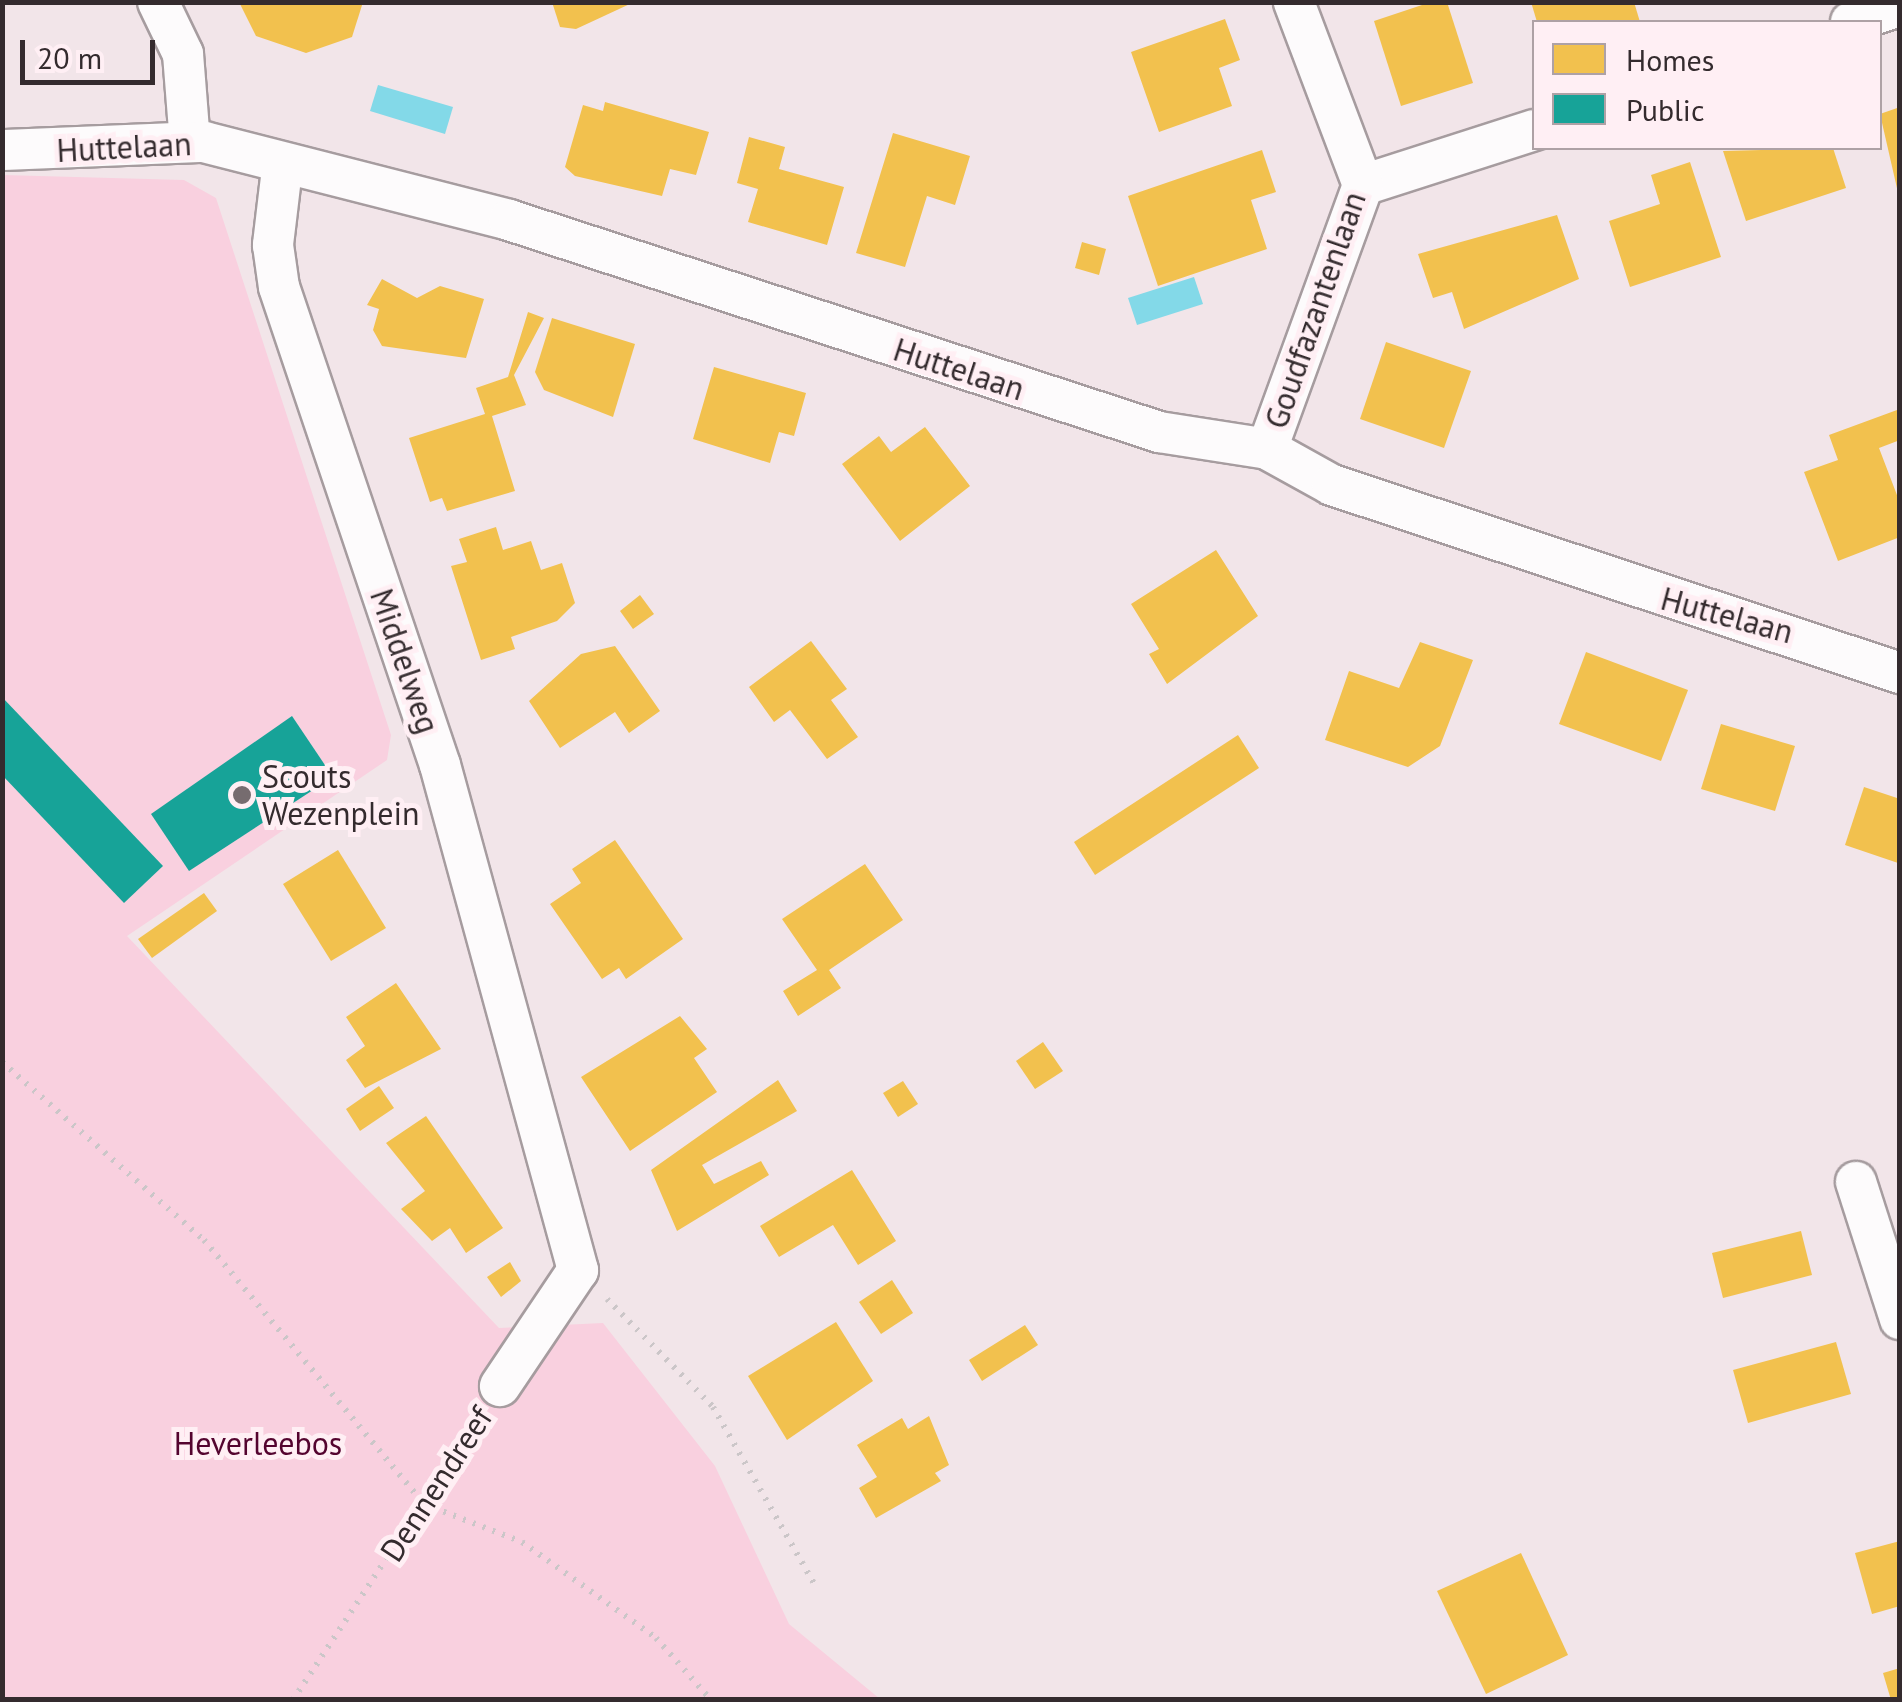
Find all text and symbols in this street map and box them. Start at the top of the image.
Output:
scale bar [25,20,160,82]
legend [1532,20,1882,150]
text: 20 m [37,38,102,77]
text: Homes [1626,40,1714,79]
text: Public [1626,90,1704,129]
street label: Huttelaan [56,124,192,170]
street label: Goudfazantenlaan [1257,187,1373,433]
street label: Huttelaan [889,330,1029,408]
street label: Huttelaan [1657,579,1797,651]
street label: Middelweg [362,584,448,738]
place label: Scouts Wezenplein [262,758,420,833]
marker: Scouts Wezenplein [231,784,253,806]
street label: Dennendreef [372,1400,500,1568]
park label: Heverleebos [174,1424,342,1462]

